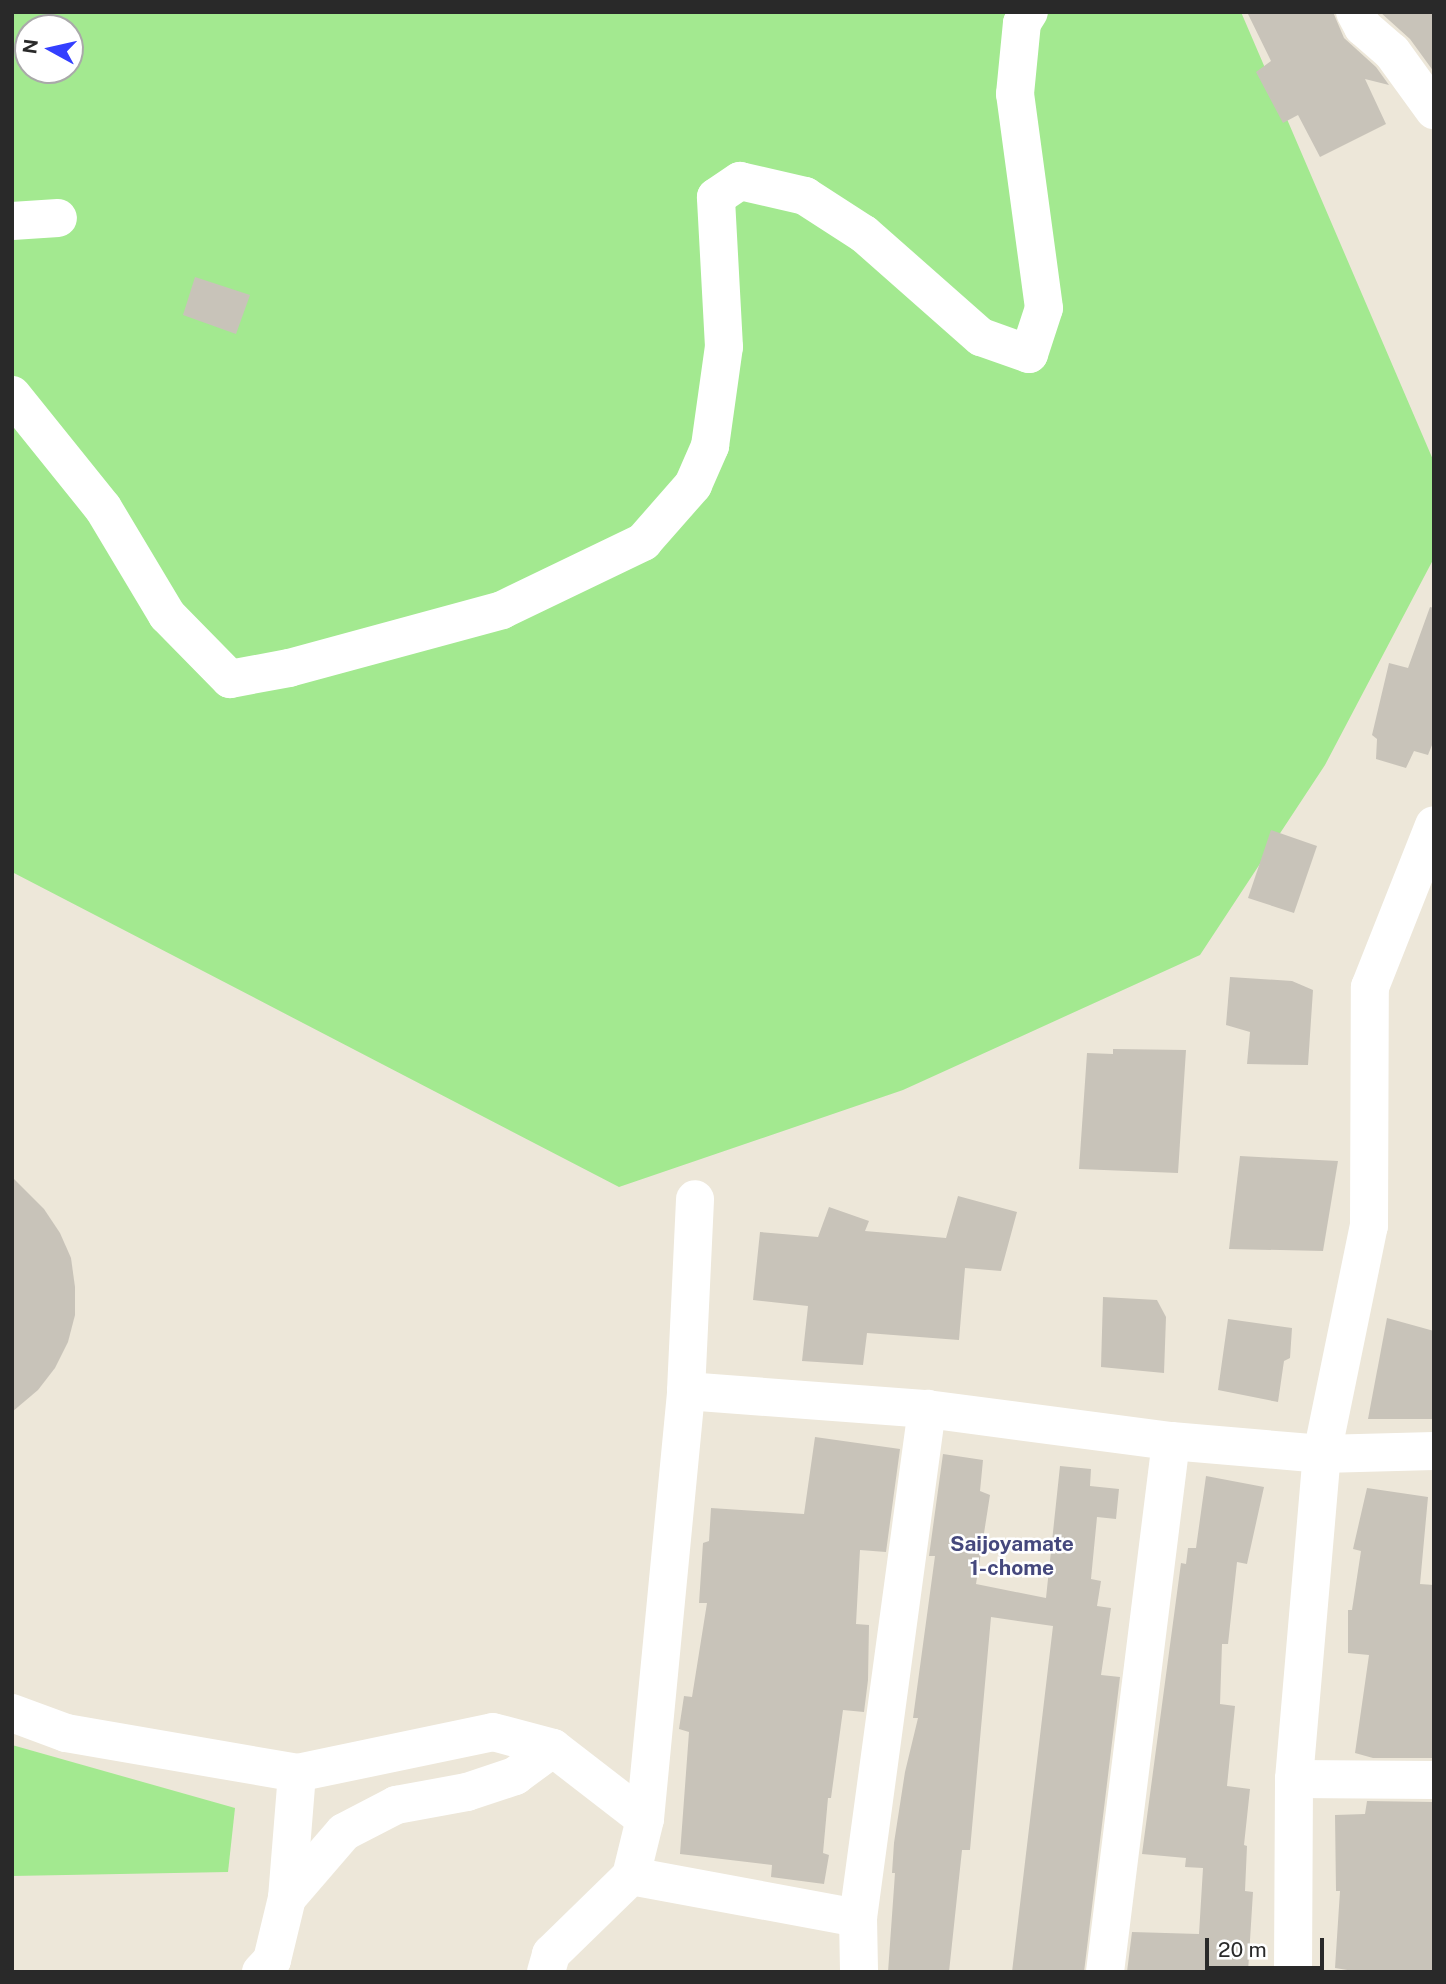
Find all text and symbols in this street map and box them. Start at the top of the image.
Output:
north arrow [14,14,84,84]
text: N [18,37,42,55]
district label: Saijoyamate 1-chome [950,1531,1074,1581]
scale bar [1208,1924,1327,1968]
text: 20 m [1218,1937,1267,1962]

